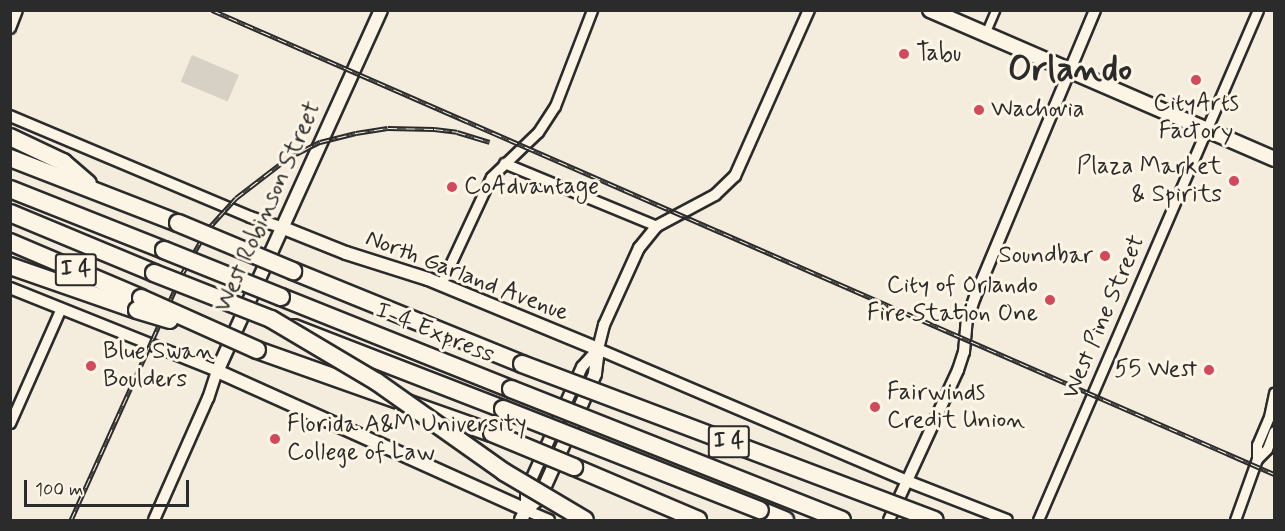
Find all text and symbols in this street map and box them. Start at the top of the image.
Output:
place label: Tabu [916,40,961,68]
marker: Tabu [897,47,911,61]
district label: Orlando [1008,49,1132,93]
marker: CityArts Factory [1189,73,1203,87]
place label: CityArts Factory [1153,90,1239,146]
place label: Wachovia [991,96,1085,124]
street label: West Robinson Street [209,98,327,316]
marker: Wachovia [972,103,986,117]
place label: Plaza Market & Spirits [1079,153,1222,209]
place label: CoAdvantage [464,173,599,201]
marker: Plaza Market & Spirits [1227,174,1241,188]
marker: CoAdvantage [445,180,459,194]
street label: North Garland Avenue [358,223,576,329]
street label: West Pine Street [1057,231,1151,403]
place label: Soundbar [998,242,1093,270]
marker: Soundbar [1098,249,1112,263]
road number: I 4 [54,251,98,289]
place label: City of Orlando Fire Station One [876,272,1038,328]
marker: City of Orlando Fire Station One [1043,293,1057,307]
street label: I-4 Express [371,296,499,370]
place label: Blue Swan Boulders [103,338,212,394]
place label: 55 West [1114,356,1197,384]
marker: Blue Swan Boulders [84,359,98,373]
marker: 55 West [1202,363,1216,377]
place label: Fairwinds Credit Union [887,379,1019,435]
marker: Fairwinds Credit Union [868,400,882,414]
place label: Florida A&M University College of Law [287,411,526,467]
road number: I 4 [706,423,752,461]
marker: Florida A&M University College of Law [268,432,282,446]
scale bar [27,468,192,506]
text: 100 m [35,478,83,502]

